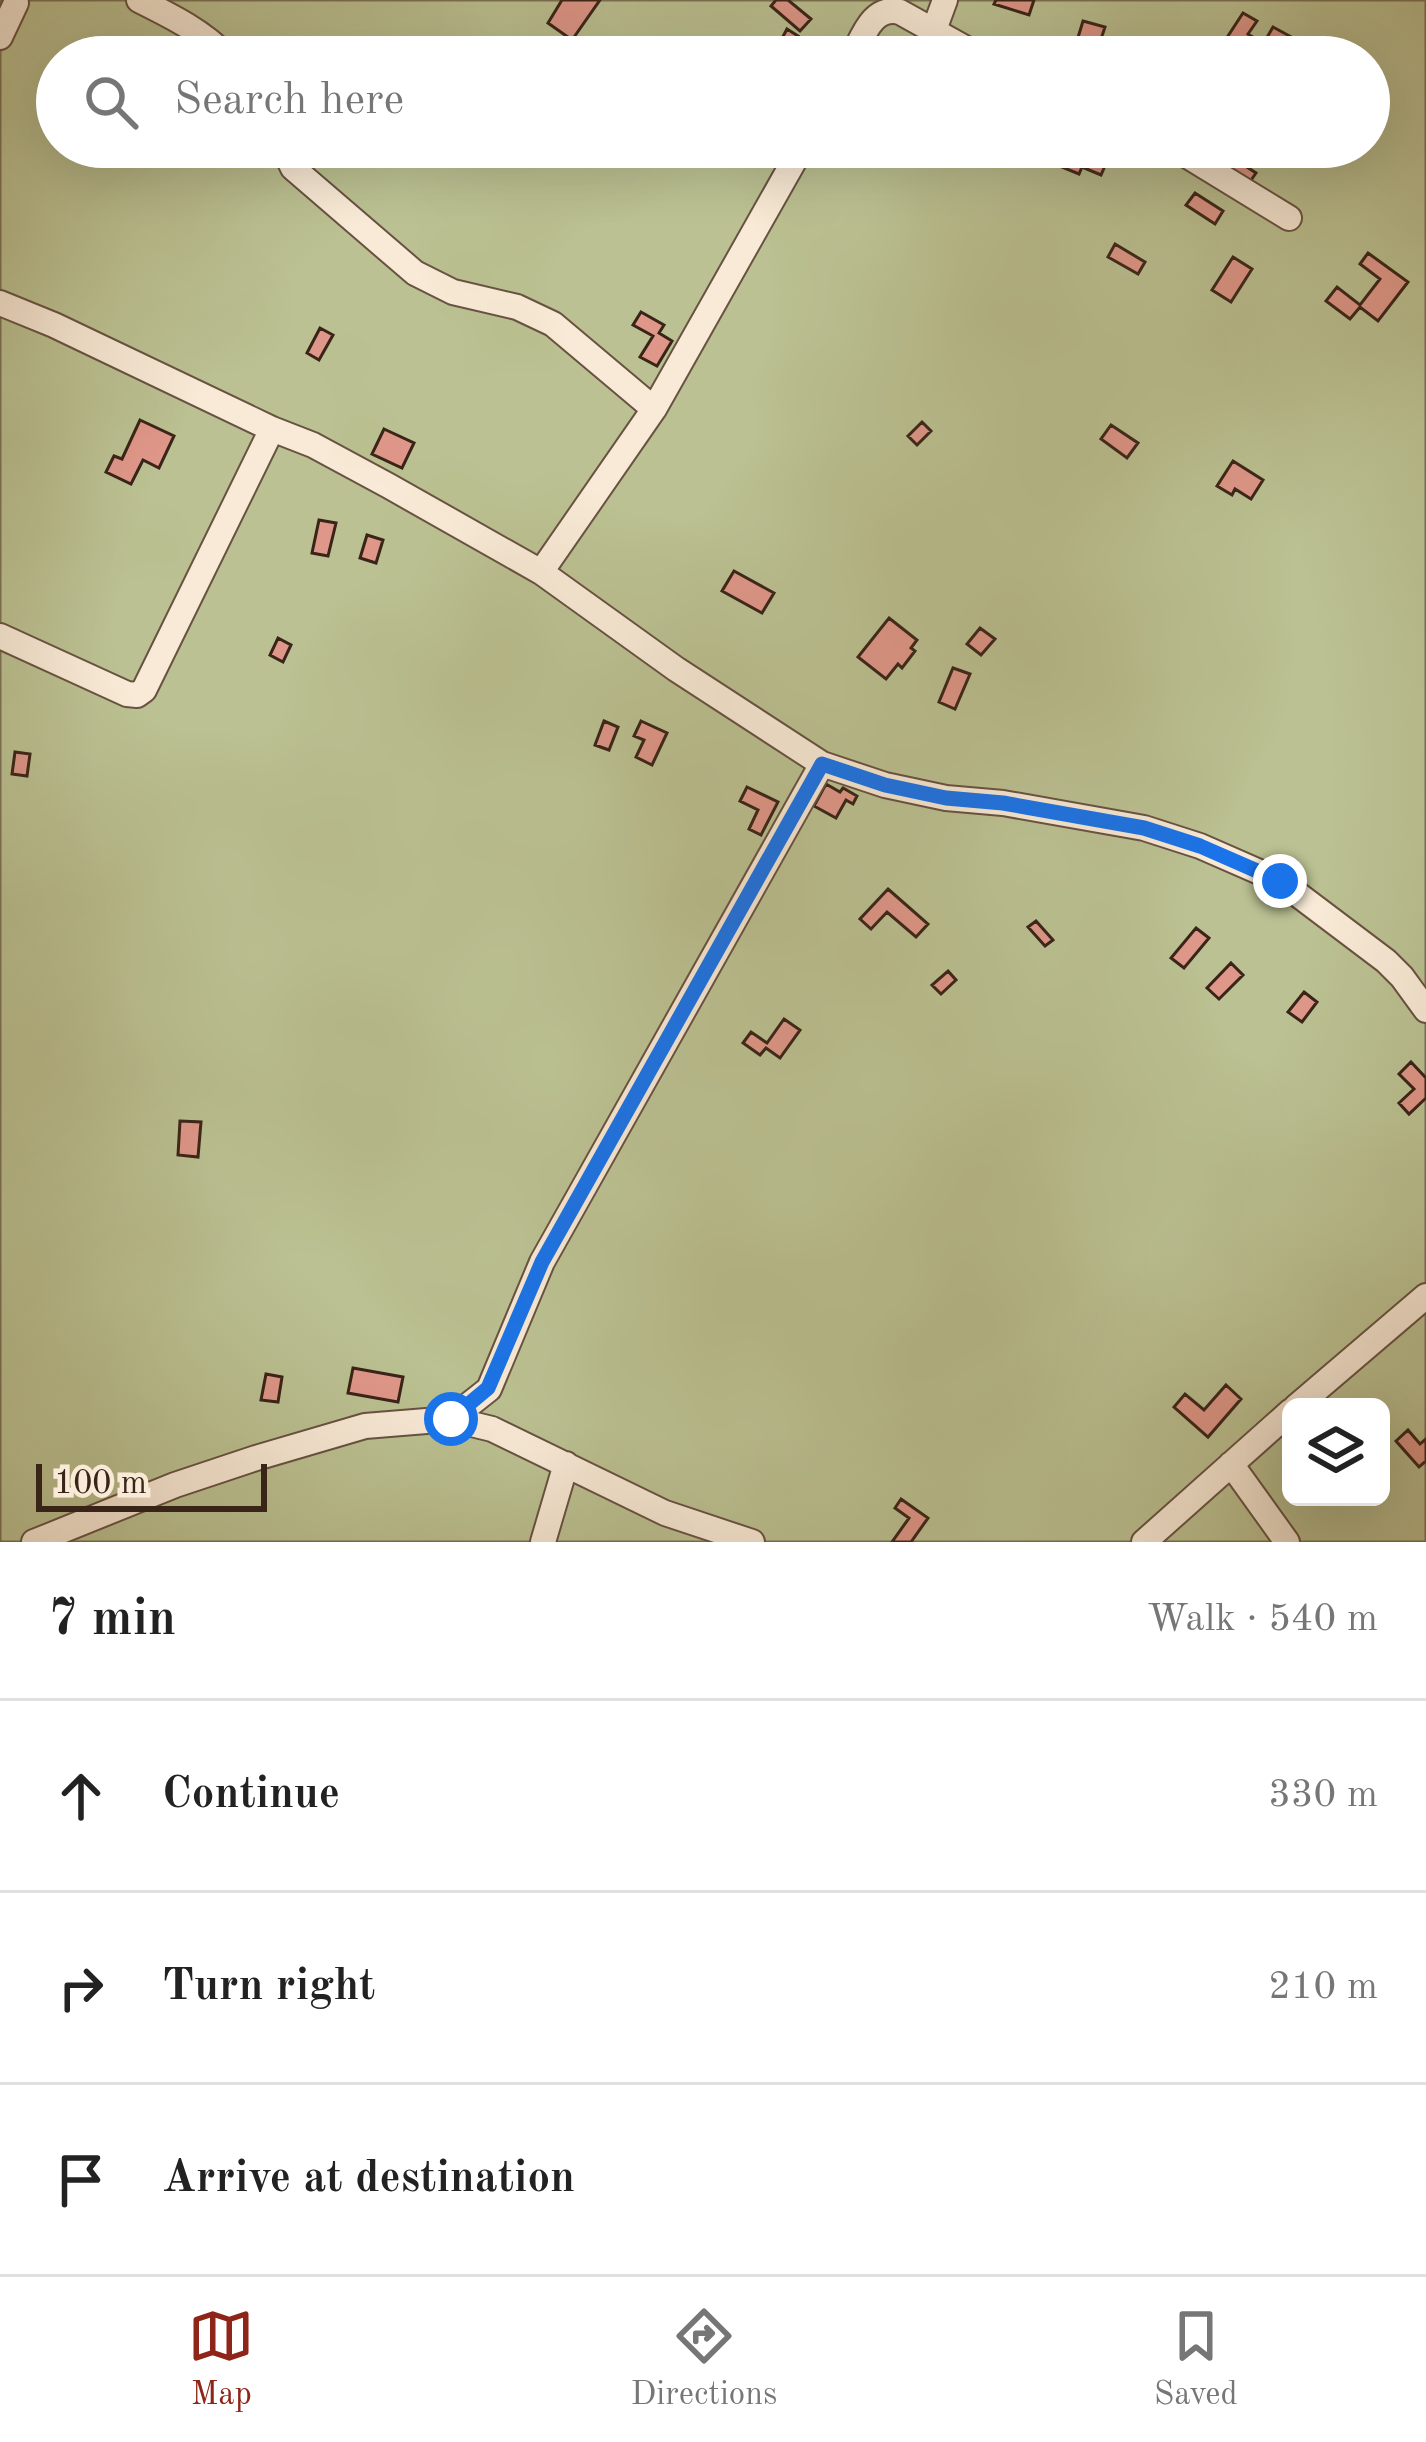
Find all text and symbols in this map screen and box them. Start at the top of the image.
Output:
search box [36,36,1390,168]
icon: search [78,69,144,135]
text: Search here [174,79,404,124]
route end [1253,854,1307,908]
route start [424,1392,478,1446]
map controls [1282,1398,1390,1506]
button: layers [1282,1398,1390,1506]
scale bar [36,1458,267,1511]
text: 100 m [54,1468,147,1501]
text: 7 min [48,1595,176,1646]
text: Walk · 540 m [1147,1600,1378,1639]
icon: ahead [48,1763,114,1829]
text: Continue [162,1773,340,1818]
text: 330 m [1268,1776,1378,1815]
icon: right [48,1955,114,2021]
text: Turn right [162,1965,375,2010]
text: 210 m [1268,1968,1378,2007]
icon: arrive [48,2147,114,2213]
text: Arrive at destination [162,2157,575,2202]
tab: Map [188,2303,254,2416]
tab: Directions [631,2303,777,2416]
tab: Saved [1154,2303,1238,2416]

